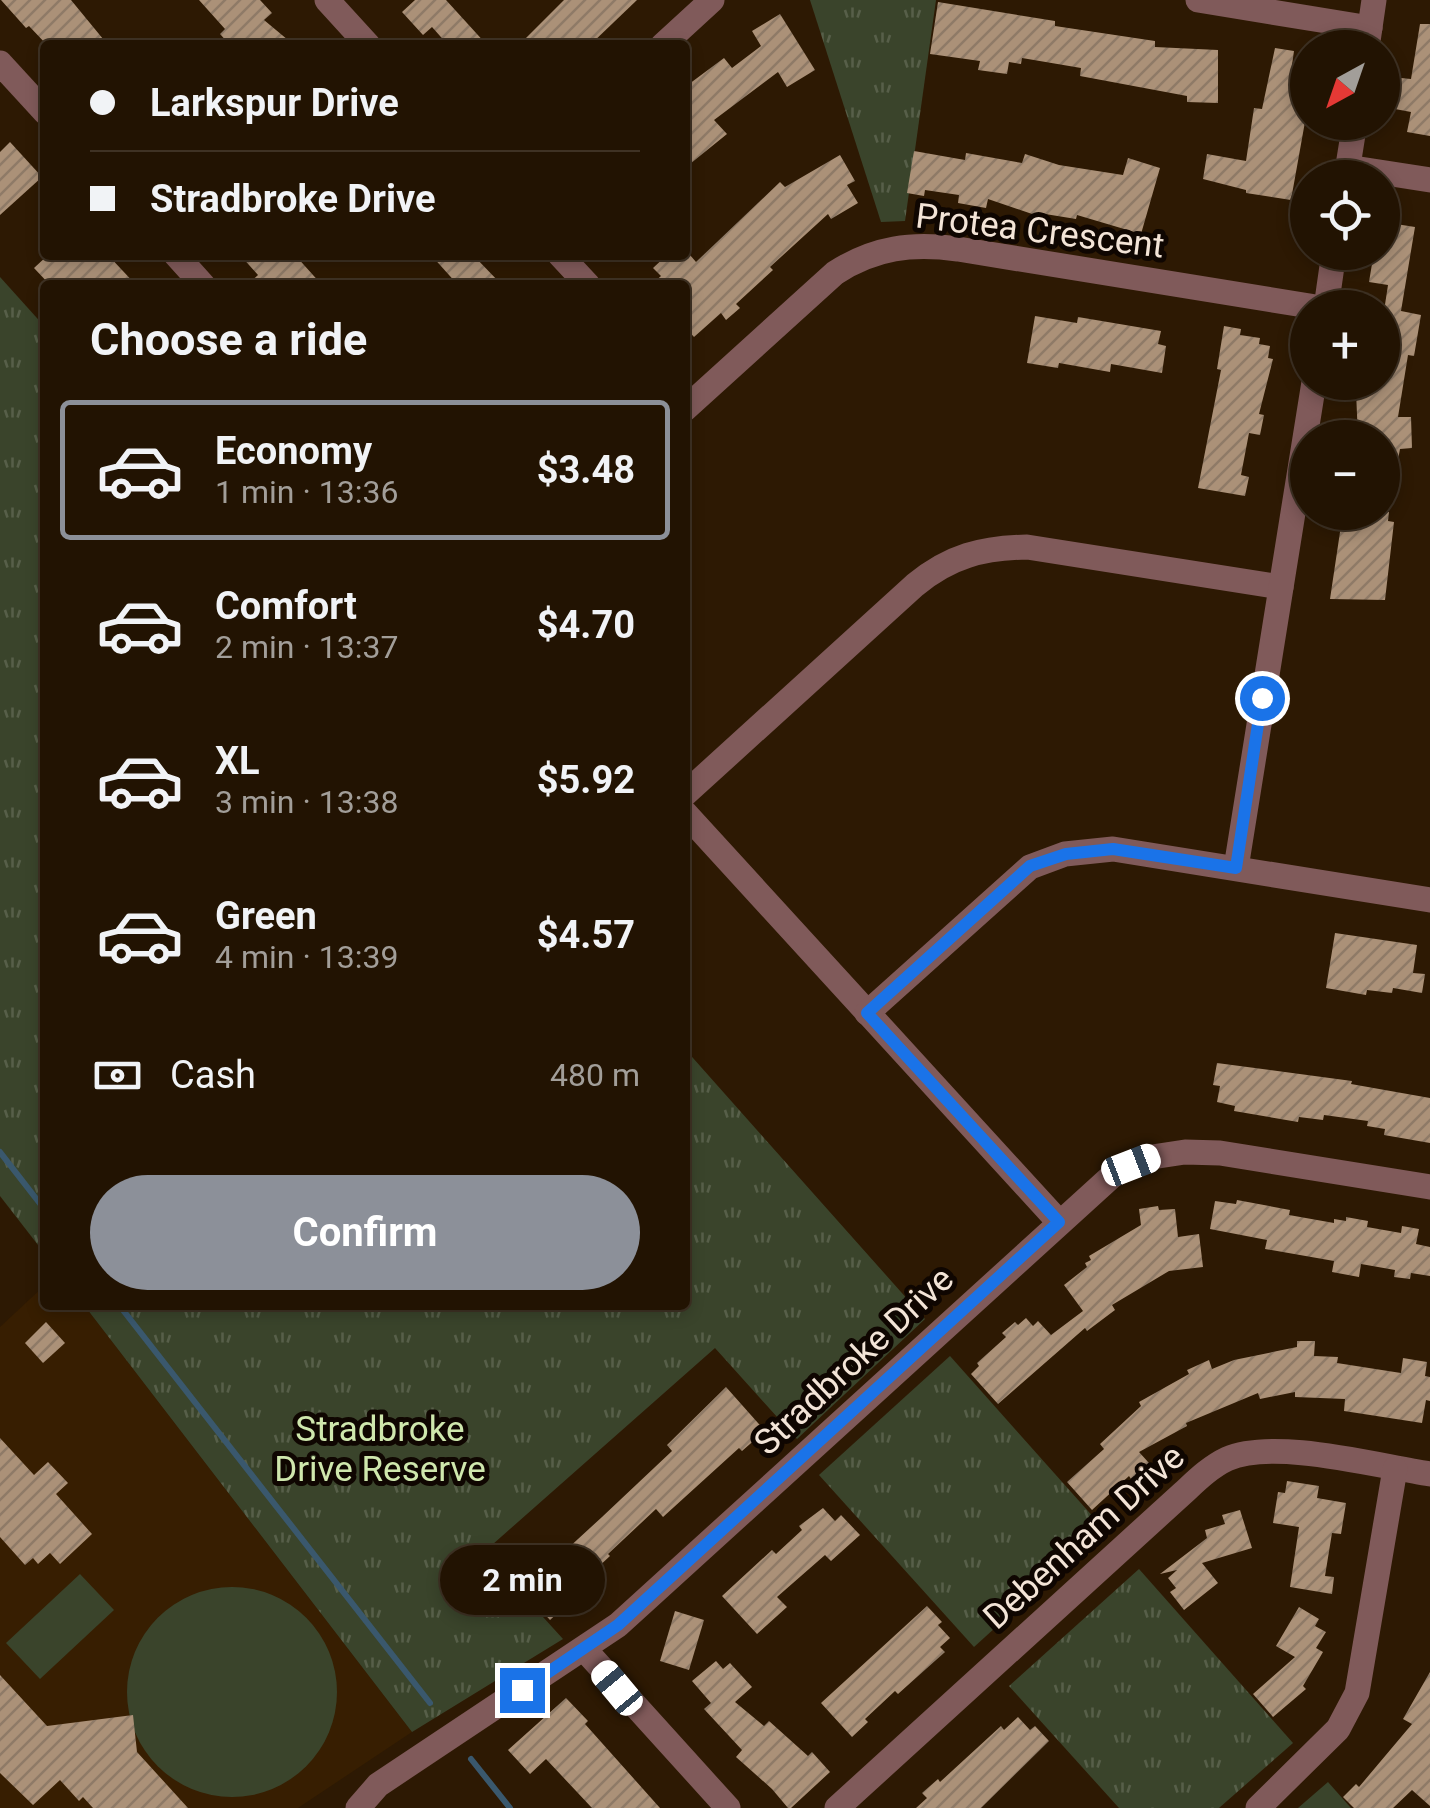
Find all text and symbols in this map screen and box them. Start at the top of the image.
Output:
north arrow [1290,30,1400,140]
map controls [1290,30,1400,530]
text: Larkspur Drive [150,81,399,125]
button: locate [1290,160,1400,270]
text: Stradbroke Drive [150,177,436,221]
street label: Protea Crescent [913,195,1167,267]
button: + [1290,290,1400,400]
text: Choose a ride [90,313,367,366]
button: − [1290,420,1400,530]
icon: car [95,425,185,515]
text: Economy [215,429,372,473]
text: $3.48 [537,448,635,492]
text: 1 min · 13:36 [215,473,398,511]
icon: car [95,580,185,670]
text: Comfort [215,584,357,628]
text: $4.70 [537,603,635,647]
text: 2 min · 13:37 [215,628,398,666]
route start [1240,676,1285,721]
icon: car [95,735,185,825]
text: XL [215,739,260,783]
text: $5.92 [537,758,635,802]
text: 3 min · 13:38 [215,783,398,821]
icon: car [95,890,185,980]
text: Green [215,894,317,938]
text: $4.57 [537,913,635,957]
text: 4 min · 13:39 [215,938,398,976]
icon: cash [90,1048,145,1103]
text: Cash [170,1053,256,1097]
text: 480 m [550,1056,640,1094]
car [1098,1140,1164,1190]
button: Confirm [90,1175,640,1290]
street label: Stradbroke Drive [746,1259,962,1463]
park label: Stradbroke Drive Reserve [274,1409,486,1490]
street label: Debenham Drive [975,1436,1193,1638]
callout: 2 min [440,1545,604,1615]
text: 2 min [482,1561,563,1599]
car [586,1655,648,1721]
route end [500,1668,545,1713]

